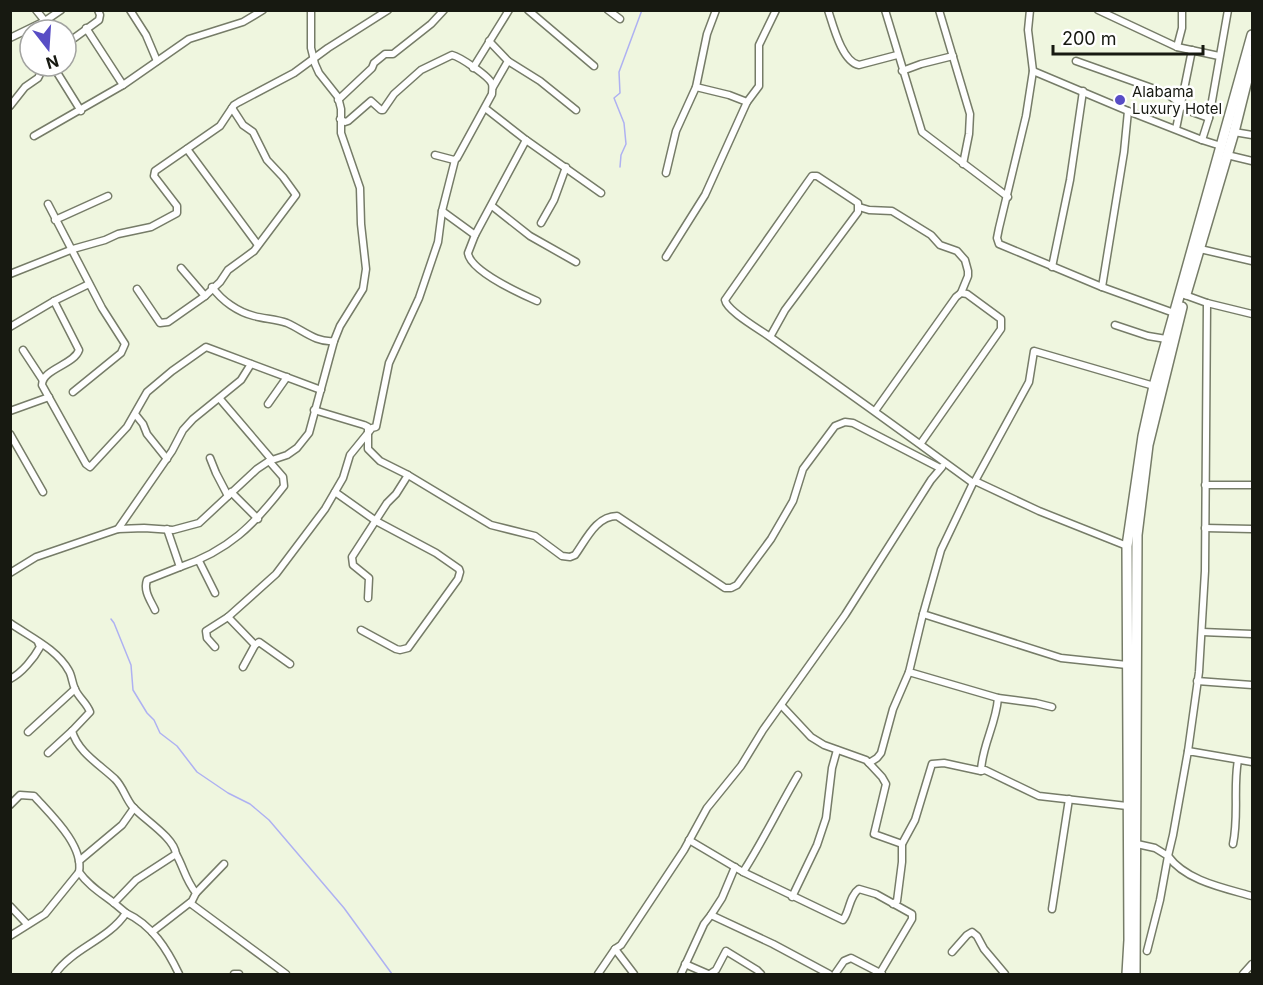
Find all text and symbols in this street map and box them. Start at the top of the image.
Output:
north arrow [18,18,78,78]
scale bar [1053,18,1203,56]
text: 200 m [1062,28,1117,49]
text: N [44,51,61,74]
place label: Alabama Luxury Hotel [1132,82,1222,118]
marker: Alabama Luxury Hotel [1113,93,1127,107]

